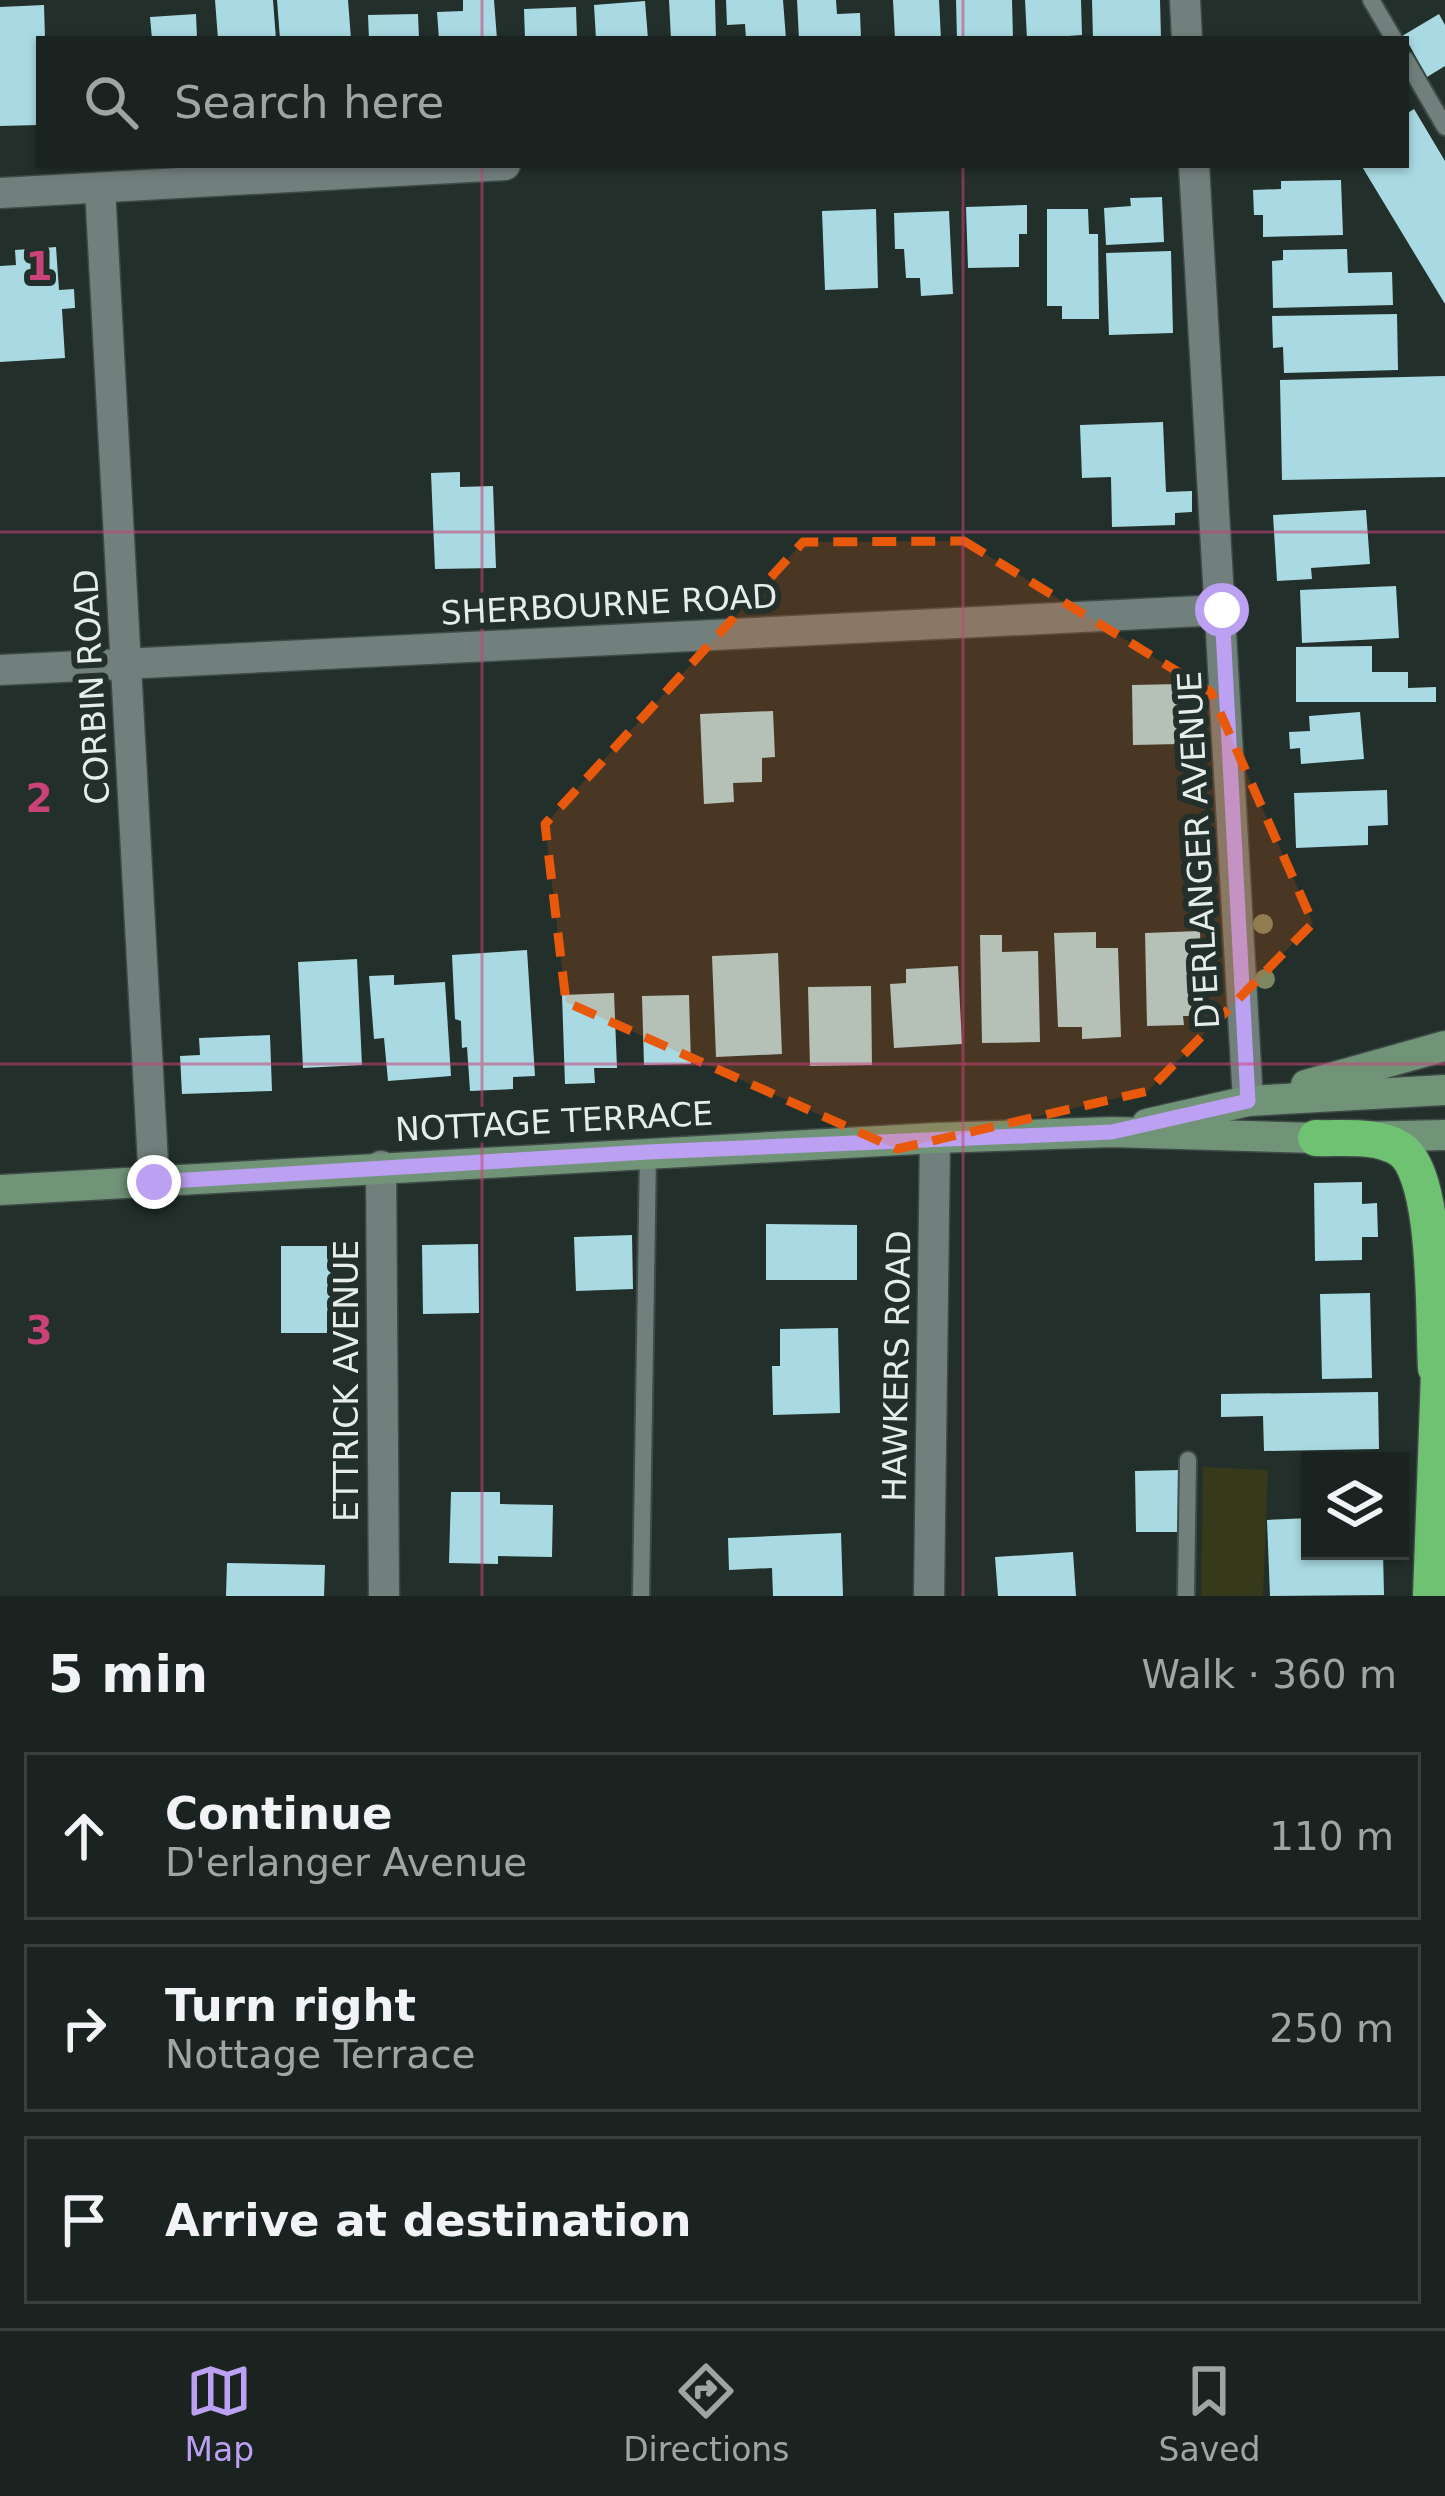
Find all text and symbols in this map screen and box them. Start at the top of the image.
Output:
search box [36,36,1409,168]
icon: search [78,69,144,135]
text: Search here [174,76,444,129]
text: 1 [25,244,53,289]
street label: CORBIN ROAD [66,568,117,806]
street label: SHERBOURNE ROAD [440,576,778,633]
route start [1195,583,1249,637]
street label: D'ERLANGER AVENUE [1170,670,1227,1030]
text: 2 [25,776,53,821]
street label: NOTTAGE TERRACE [394,1094,714,1149]
route end [127,1155,181,1209]
street label: HAWKERS ROAD [875,1230,918,1502]
street label: ETTRICK AVENUE [327,1240,366,1522]
text: 3 [25,1308,53,1353]
map controls [1301,1452,1409,1560]
button: layers [1301,1452,1409,1560]
text: 5 min [48,1645,208,1704]
text: Walk · 360 m [1142,1652,1397,1697]
text: Continue [165,1787,393,1840]
icon: ahead [51,1803,117,1869]
text: 110 m [1269,1814,1394,1859]
text: D'erlanger Avenue [165,1840,527,1885]
text: Turn right [165,1979,416,2032]
icon: right [51,1995,117,2061]
text: 250 m [1269,2006,1394,2051]
text: Nottage Terrace [165,2032,476,2077]
icon: arrive [51,2187,117,2253]
text: Arrive at destination [165,2194,691,2247]
tab: Map [185,2358,254,2469]
tab: Directions [623,2358,789,2469]
tab: Saved [1159,2358,1260,2469]

